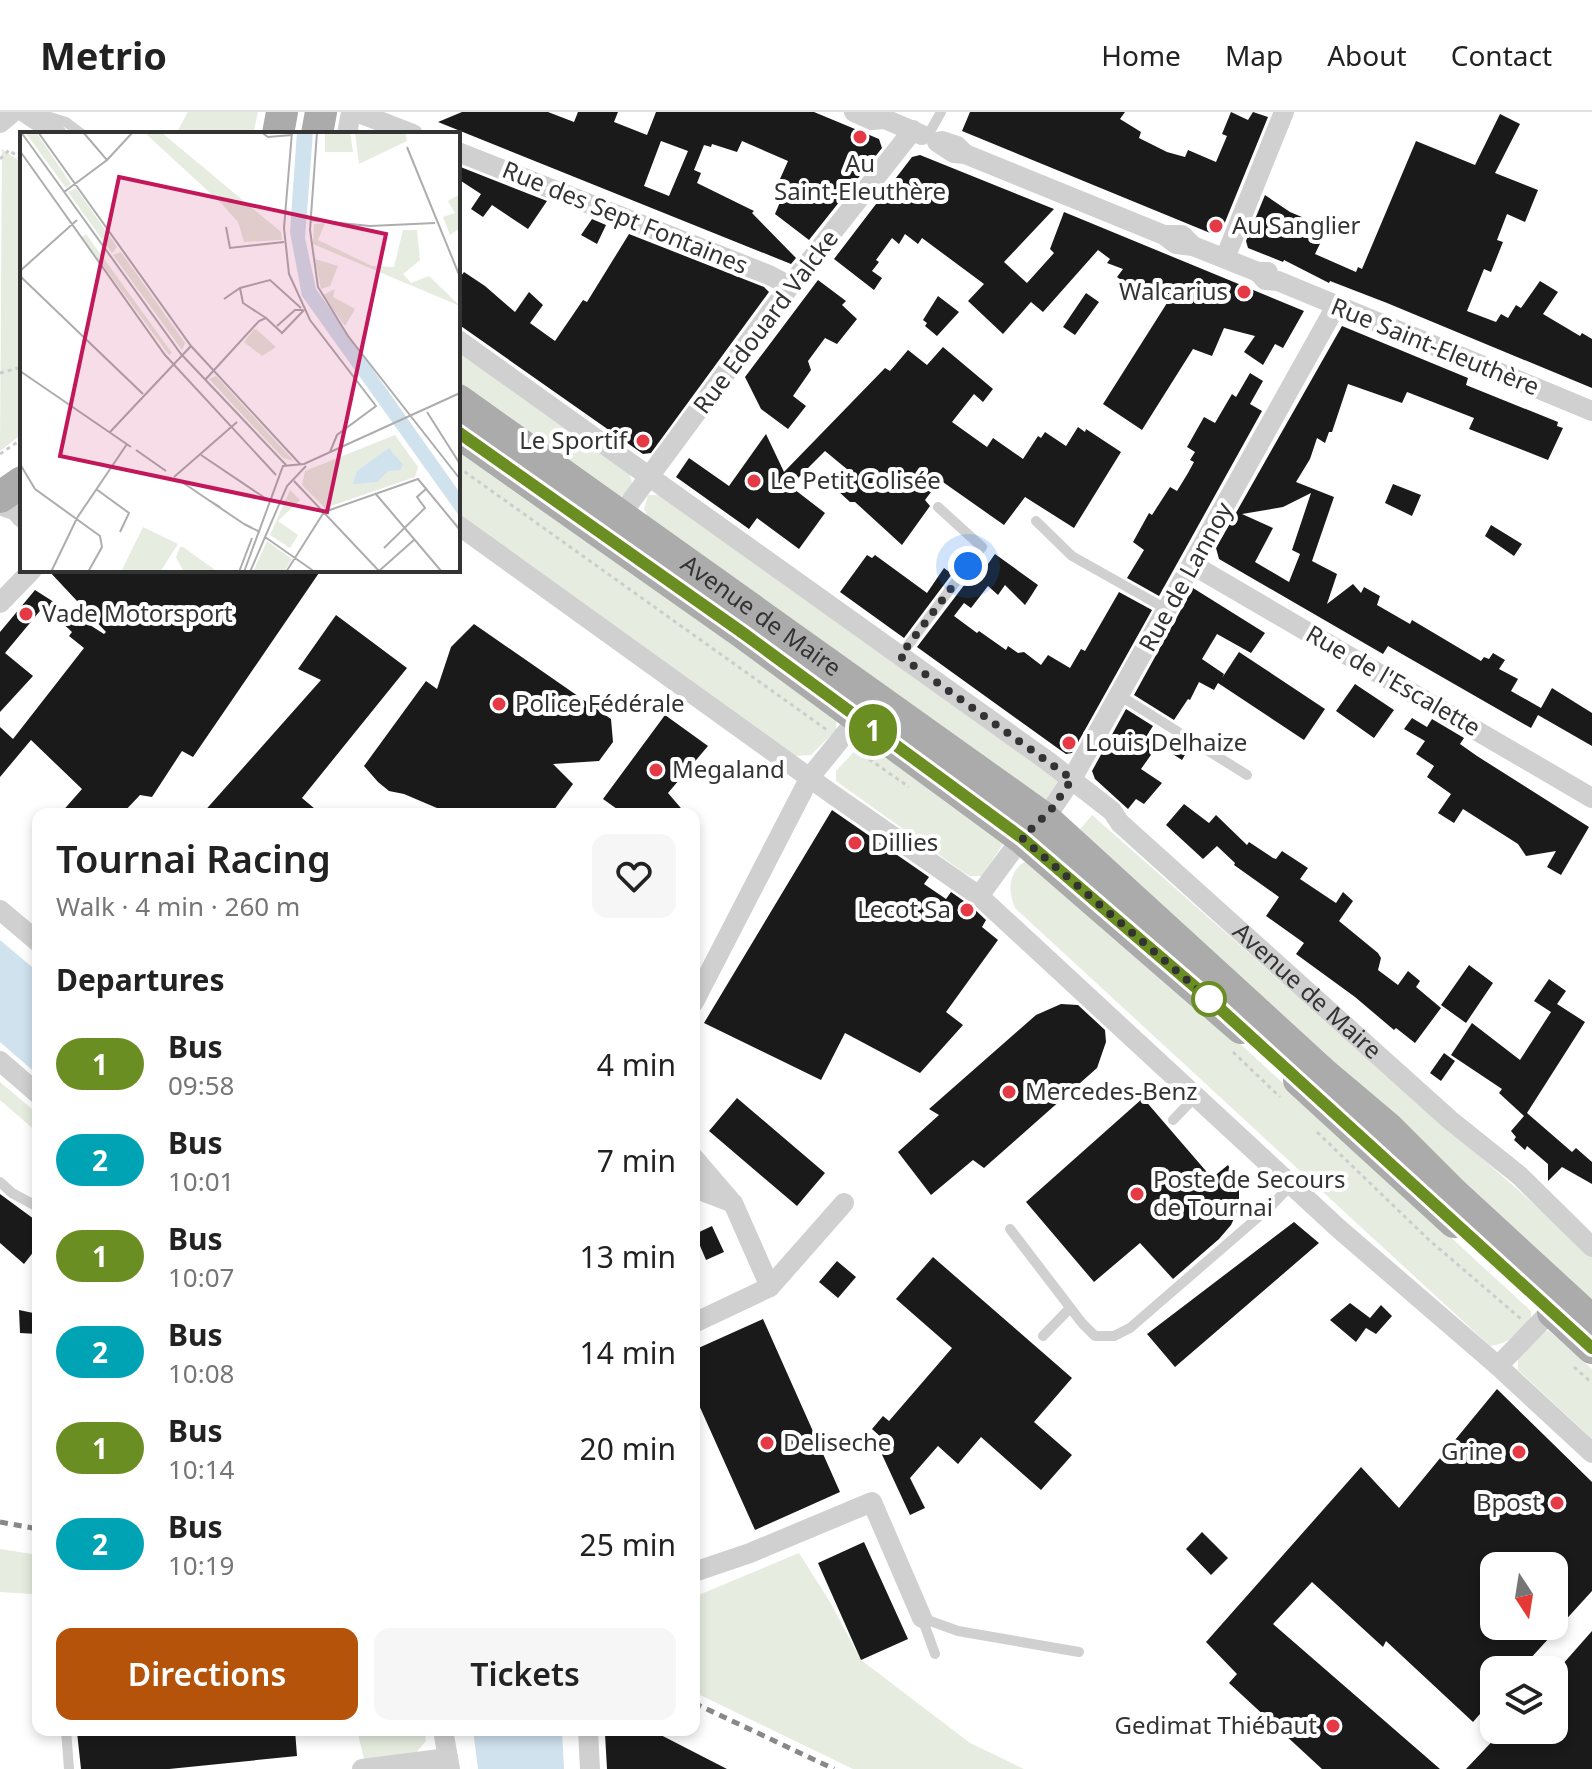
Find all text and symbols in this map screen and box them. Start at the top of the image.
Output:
text: Metrio [40,29,167,81]
text: Home [1101,36,1181,74]
text: Map [1225,36,1283,74]
text: About [1327,36,1407,74]
text: Contact [1451,36,1552,74]
marker: Au Saint-Eleuthère [851,128,869,146]
inset map [20,132,460,572]
place label: Au Saint-Eleuthère [774,146,946,207]
street label: Rue des Sept Fontaines [498,152,753,281]
place label: Au Sanglier [1232,208,1361,241]
marker: Au Sanglier [1207,217,1225,235]
street label: Rue Edouard Valcke [685,222,845,420]
place label: Walcarius [1119,274,1228,307]
marker: Walcarius [1235,283,1253,301]
street label: Rue Saint-Eleuthère [1327,289,1544,402]
place label: Le Sportif [519,423,629,456]
marker: Le Sportif [634,432,652,450]
place label: Le Petit Colisée [770,463,941,496]
marker: Le Petit Colisée [745,472,763,490]
street label: Rue de Lannoy [1130,495,1240,657]
street label: Avenue de Maire [675,546,848,683]
your location [948,546,988,586]
place label: Vade Motorsport [42,596,233,629]
marker: Vade Motorsport [17,605,35,623]
street label: Rue de l'Escalette [1301,616,1487,743]
place label: Police Fédérale [515,686,685,719]
marker: Police Fédérale [490,695,508,713]
line badge: 1 [847,704,899,756]
text: 1 [865,711,881,749]
place label: Louis Delhaize [1085,725,1247,758]
marker: Louis Delhaize [1060,734,1078,752]
place label: Megaland [672,752,785,785]
marker: Megaland [647,761,665,779]
place label: Dillies [871,825,938,858]
text: Tournai Racing [56,832,331,884]
button: heart [592,834,676,918]
marker: Dillies [846,834,864,852]
text: Walk · 4 min · 260 m [56,888,300,924]
place label: Lecot Sa [857,892,951,925]
marker: Lecot Sa [958,901,976,919]
street label: Avenue de Maire [1226,914,1389,1066]
text: Departures [56,959,225,1000]
unlabelled marker [1192,982,1226,1016]
text: Bus [168,1026,223,1067]
text: 4 min [597,1044,676,1085]
text: 1 [92,1045,108,1083]
text: 09:58 [168,1067,234,1103]
place label: Mercedes-Benz [1025,1074,1198,1107]
marker: Mercedes-Benz [1000,1083,1018,1101]
text: Bus [168,1122,223,1163]
text: 7 min [597,1140,676,1181]
text: 2 [92,1141,108,1179]
place label: Poste de Secours de Tournai [1153,1162,1346,1223]
text: 10:01 [168,1163,234,1199]
marker: Poste de Secours de Tournai [1128,1185,1146,1203]
text: Bus [168,1218,223,1259]
text: 13 min [580,1236,676,1277]
text: 1 [92,1237,108,1275]
text: 10:07 [168,1259,234,1295]
text: Bus [168,1314,223,1355]
text: 14 min [580,1332,676,1373]
text: 2 [92,1333,108,1371]
text: 10:08 [168,1355,234,1391]
text: Bus [168,1410,223,1451]
place label: Deliseche [783,1425,891,1458]
text: 20 min [580,1428,676,1469]
text: 1 [92,1429,108,1467]
marker: Deliseche [758,1434,776,1452]
place label: Grine [1441,1434,1503,1467]
marker: Grine [1510,1443,1528,1461]
text: 10:14 [168,1451,234,1487]
place label: Bpost [1476,1485,1541,1518]
marker: Bpost [1548,1494,1566,1512]
text: Bus [168,1506,223,1547]
text: 25 min [580,1524,676,1565]
text: 2 [92,1525,108,1563]
text: 10:19 [168,1547,234,1583]
north arrow [1480,1552,1568,1640]
map controls [1480,1552,1568,1744]
button: Directions [56,1628,358,1720]
button: Tickets [374,1628,676,1720]
button: layers [1480,1656,1568,1744]
place label: Gedimat Thiébaut [1115,1708,1317,1741]
marker: Gedimat Thiébaut [1324,1717,1342,1735]

